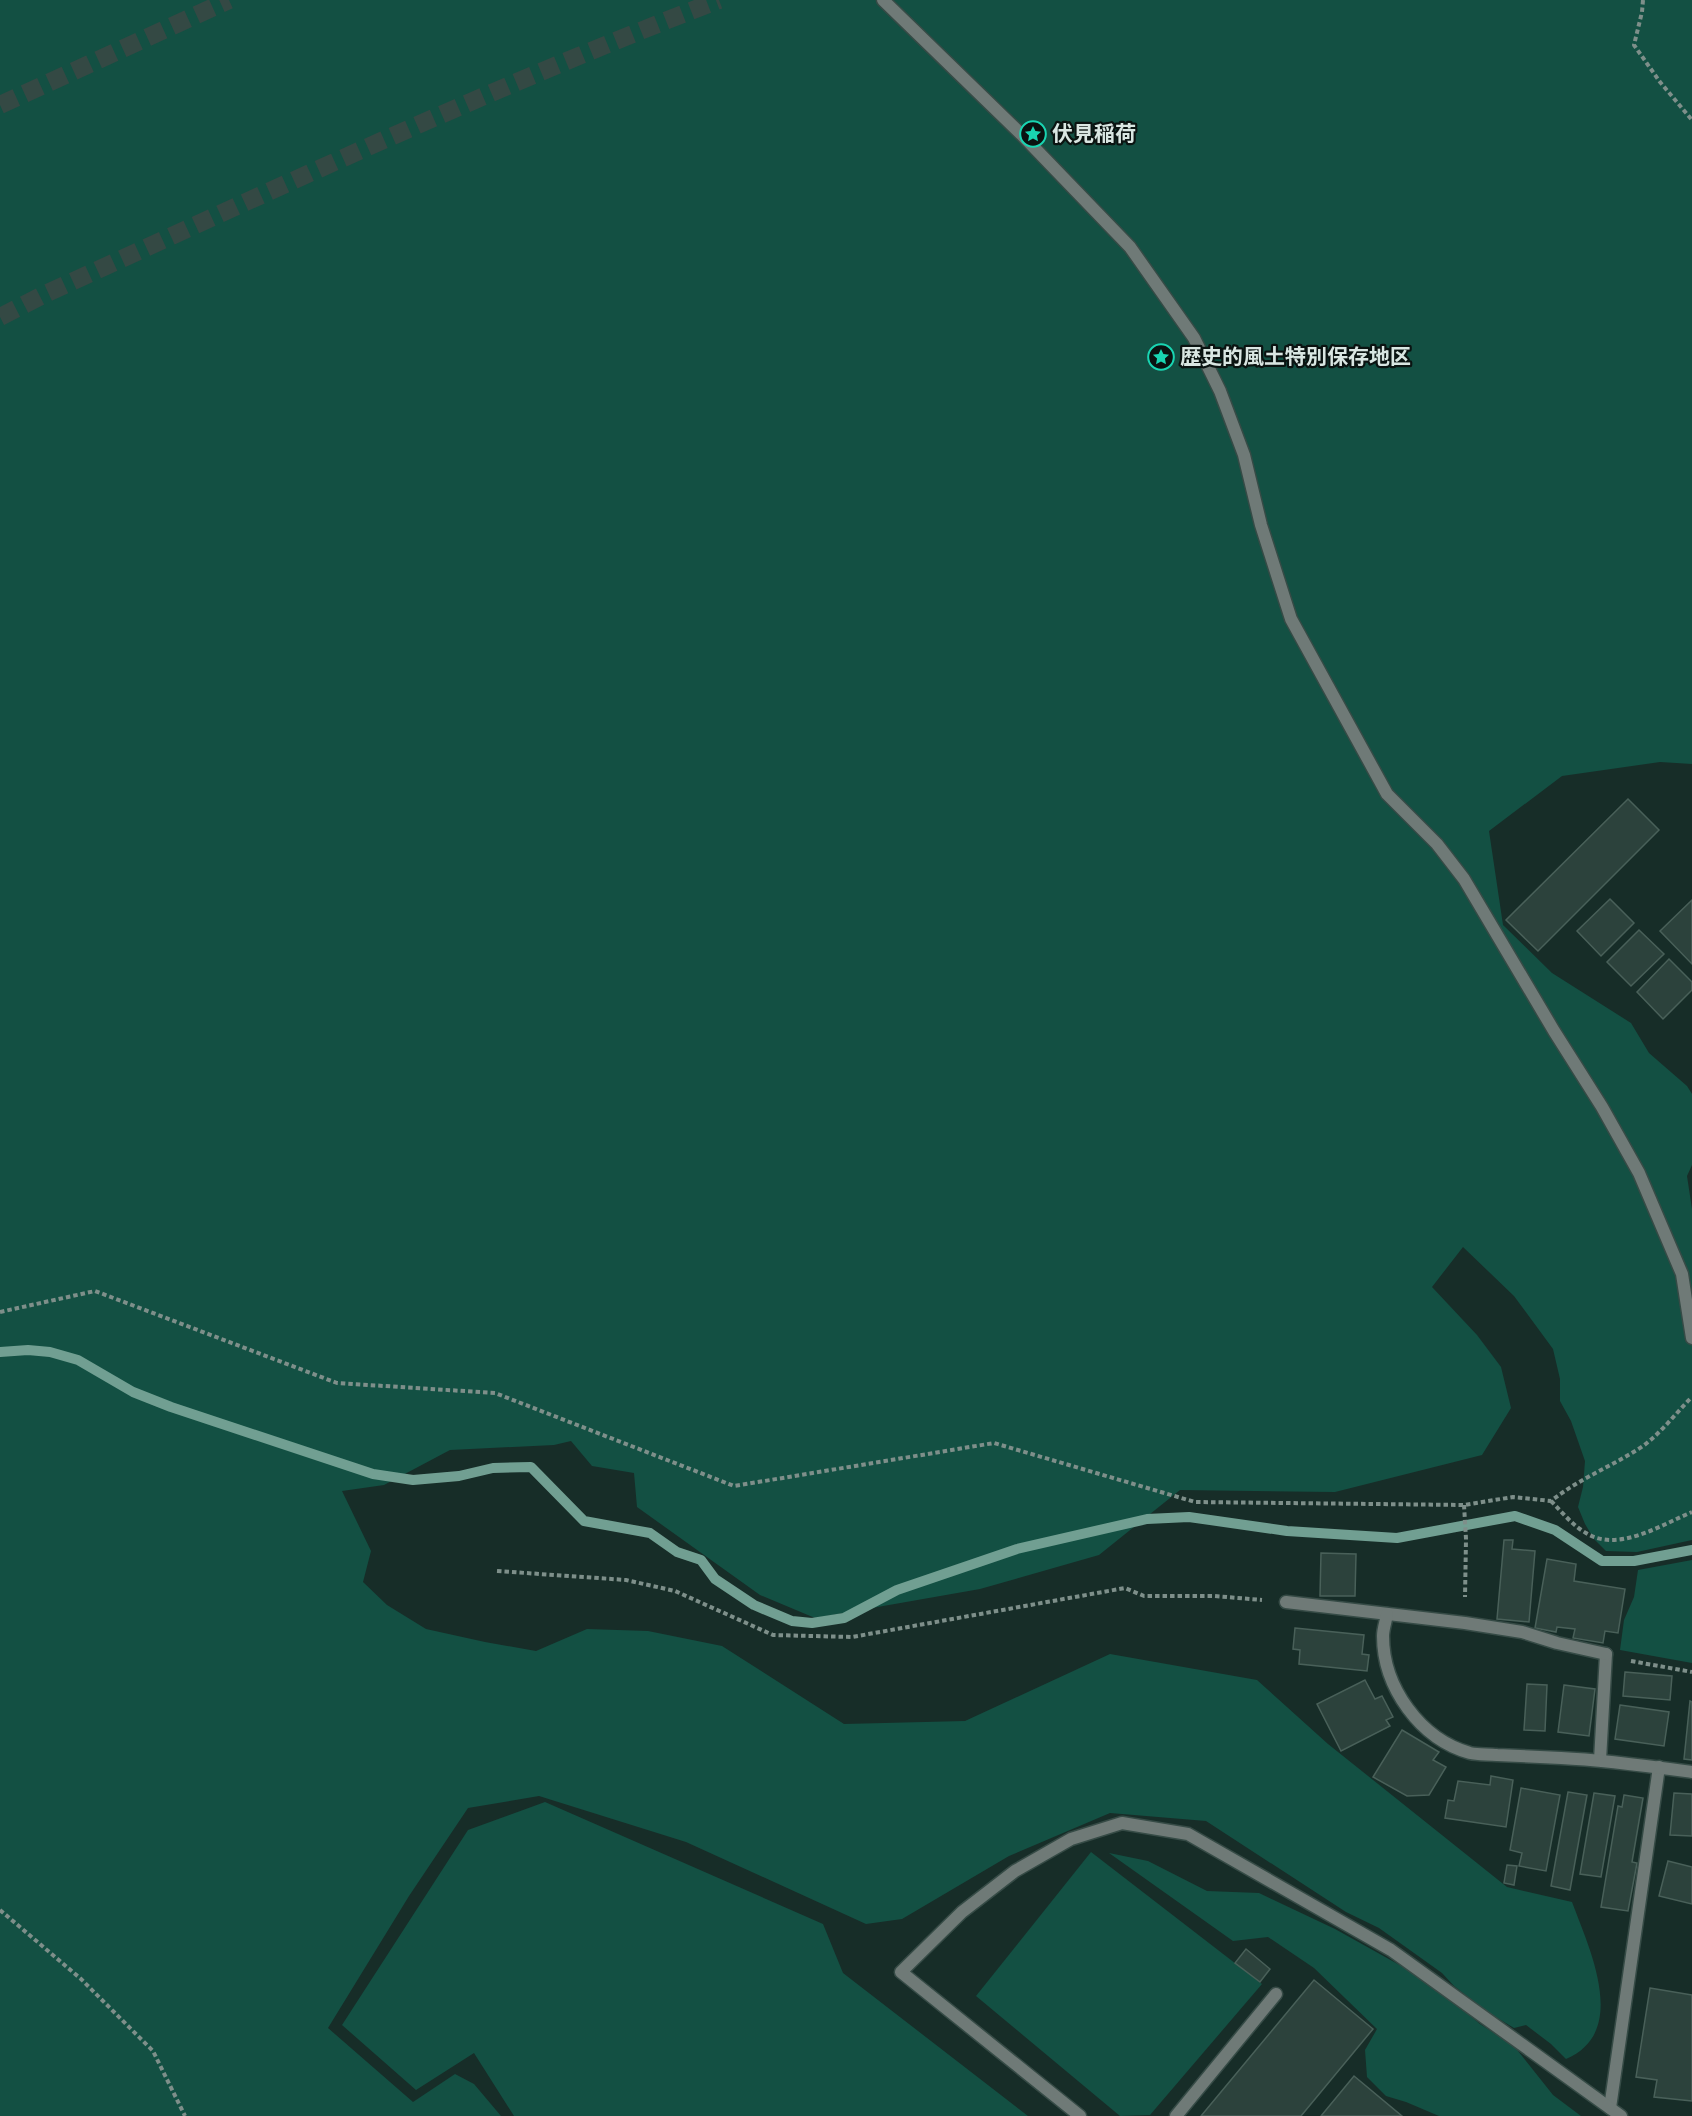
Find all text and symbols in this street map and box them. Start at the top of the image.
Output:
place icon: 伏見稲荷 [1018,119,1048,149]
place label: 伏見稲荷 [1052,122,1136,146]
place icon: 歴史的風土特別保存地区 [1146,342,1176,372]
place label: 歴史的風土特別保存地区 [1180,345,1411,369]

